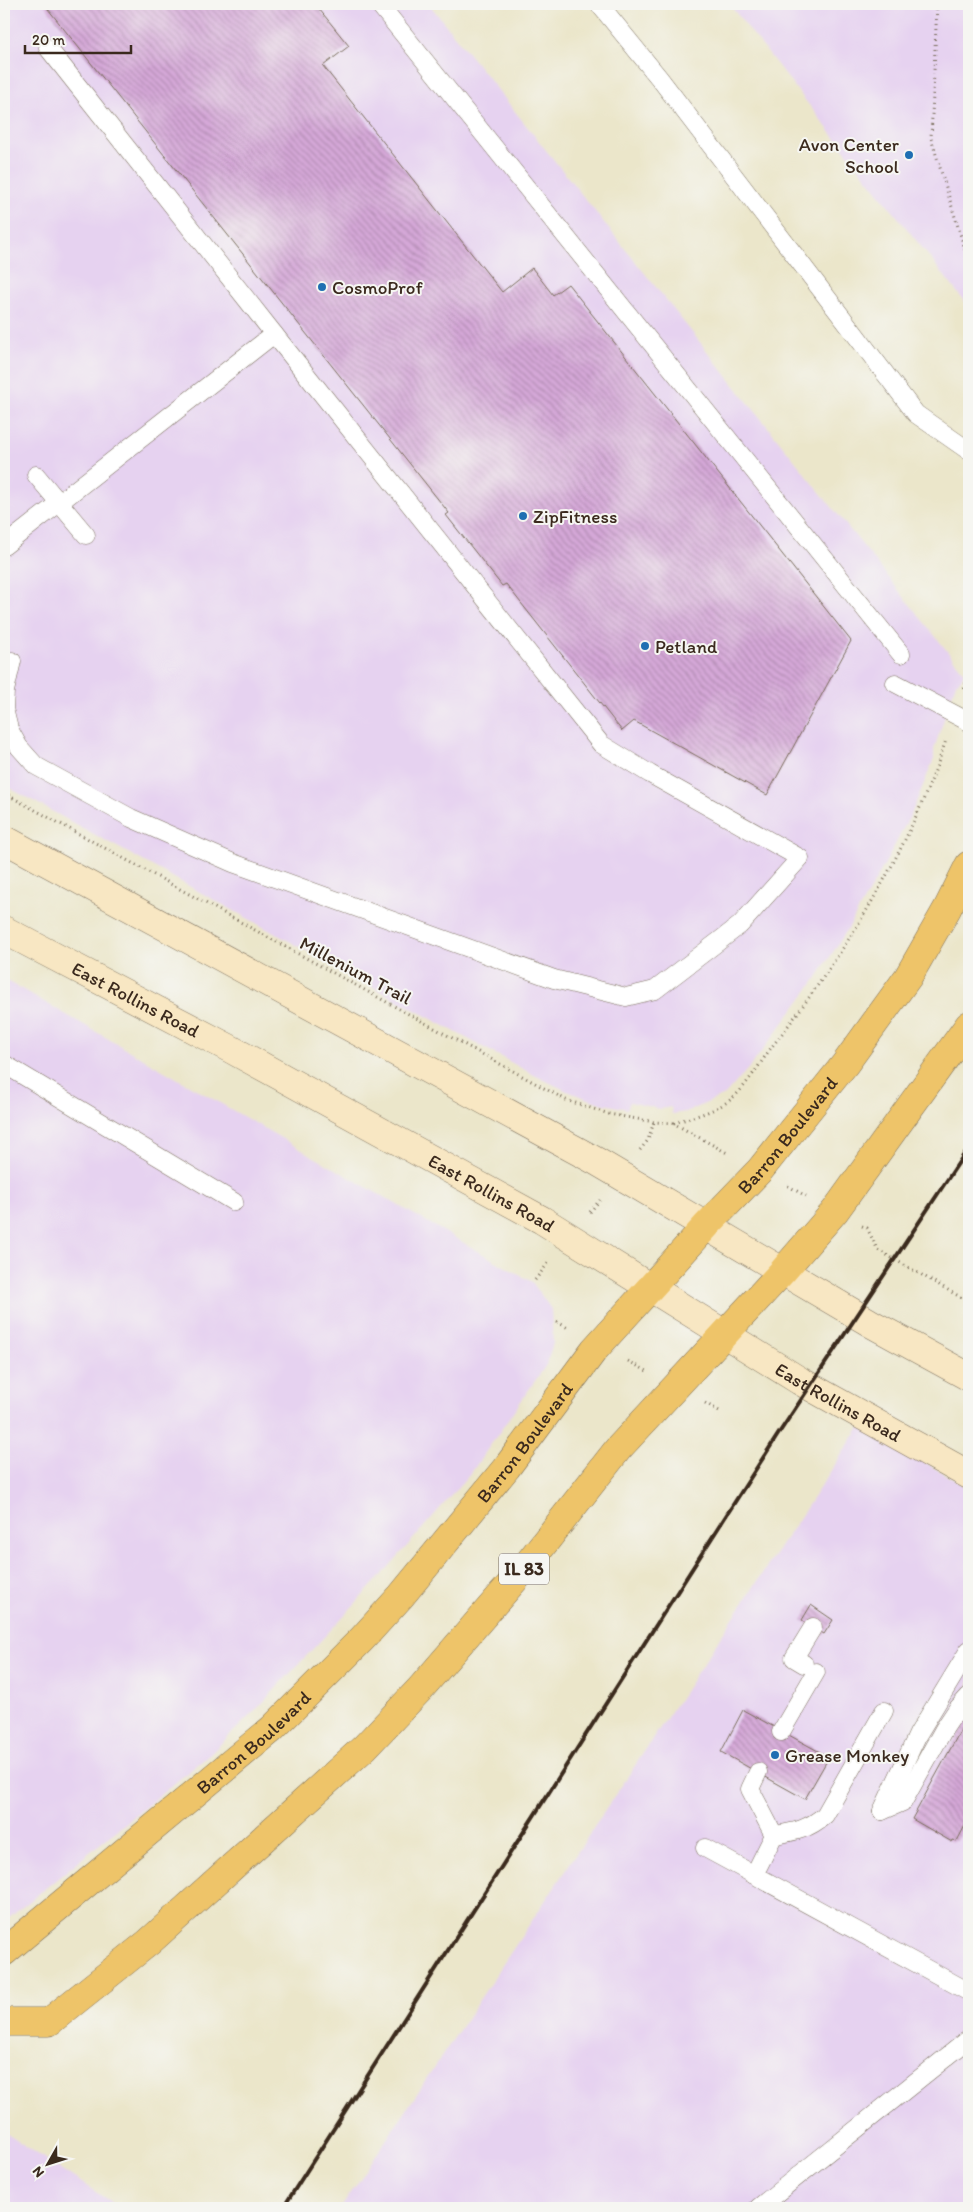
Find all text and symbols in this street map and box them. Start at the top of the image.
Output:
scale bar [25,22,131,54]
text: 20 m [32,31,66,49]
place label: Avon Center School [799,133,900,178]
marker: Avon Center School [903,149,915,161]
place label: CosmoProf [332,276,423,299]
marker: CosmoProf [316,281,328,293]
place label: ZipFitness [533,505,617,528]
marker: ZipFitness [517,510,529,522]
place label: Petland [655,635,718,658]
marker: Petland [639,640,651,652]
street label: Millenium Trail [296,931,416,1010]
street label: East Rollins Road [68,957,204,1043]
street label: Barron Boulevard [732,1071,843,1199]
street label: East Rollins Road [424,1149,560,1237]
street label: East Rollins Road [771,1357,906,1447]
street label: Barron Boulevard [471,1378,578,1507]
road number: IL 83 [499,1554,549,1585]
street label: Barron Boulevard [192,1686,316,1799]
place label: Grease Monkey [785,1744,909,1767]
marker: Grease Monkey [769,1749,781,1761]
north arrow [22,2140,72,2190]
text: N [29,2163,48,2181]

